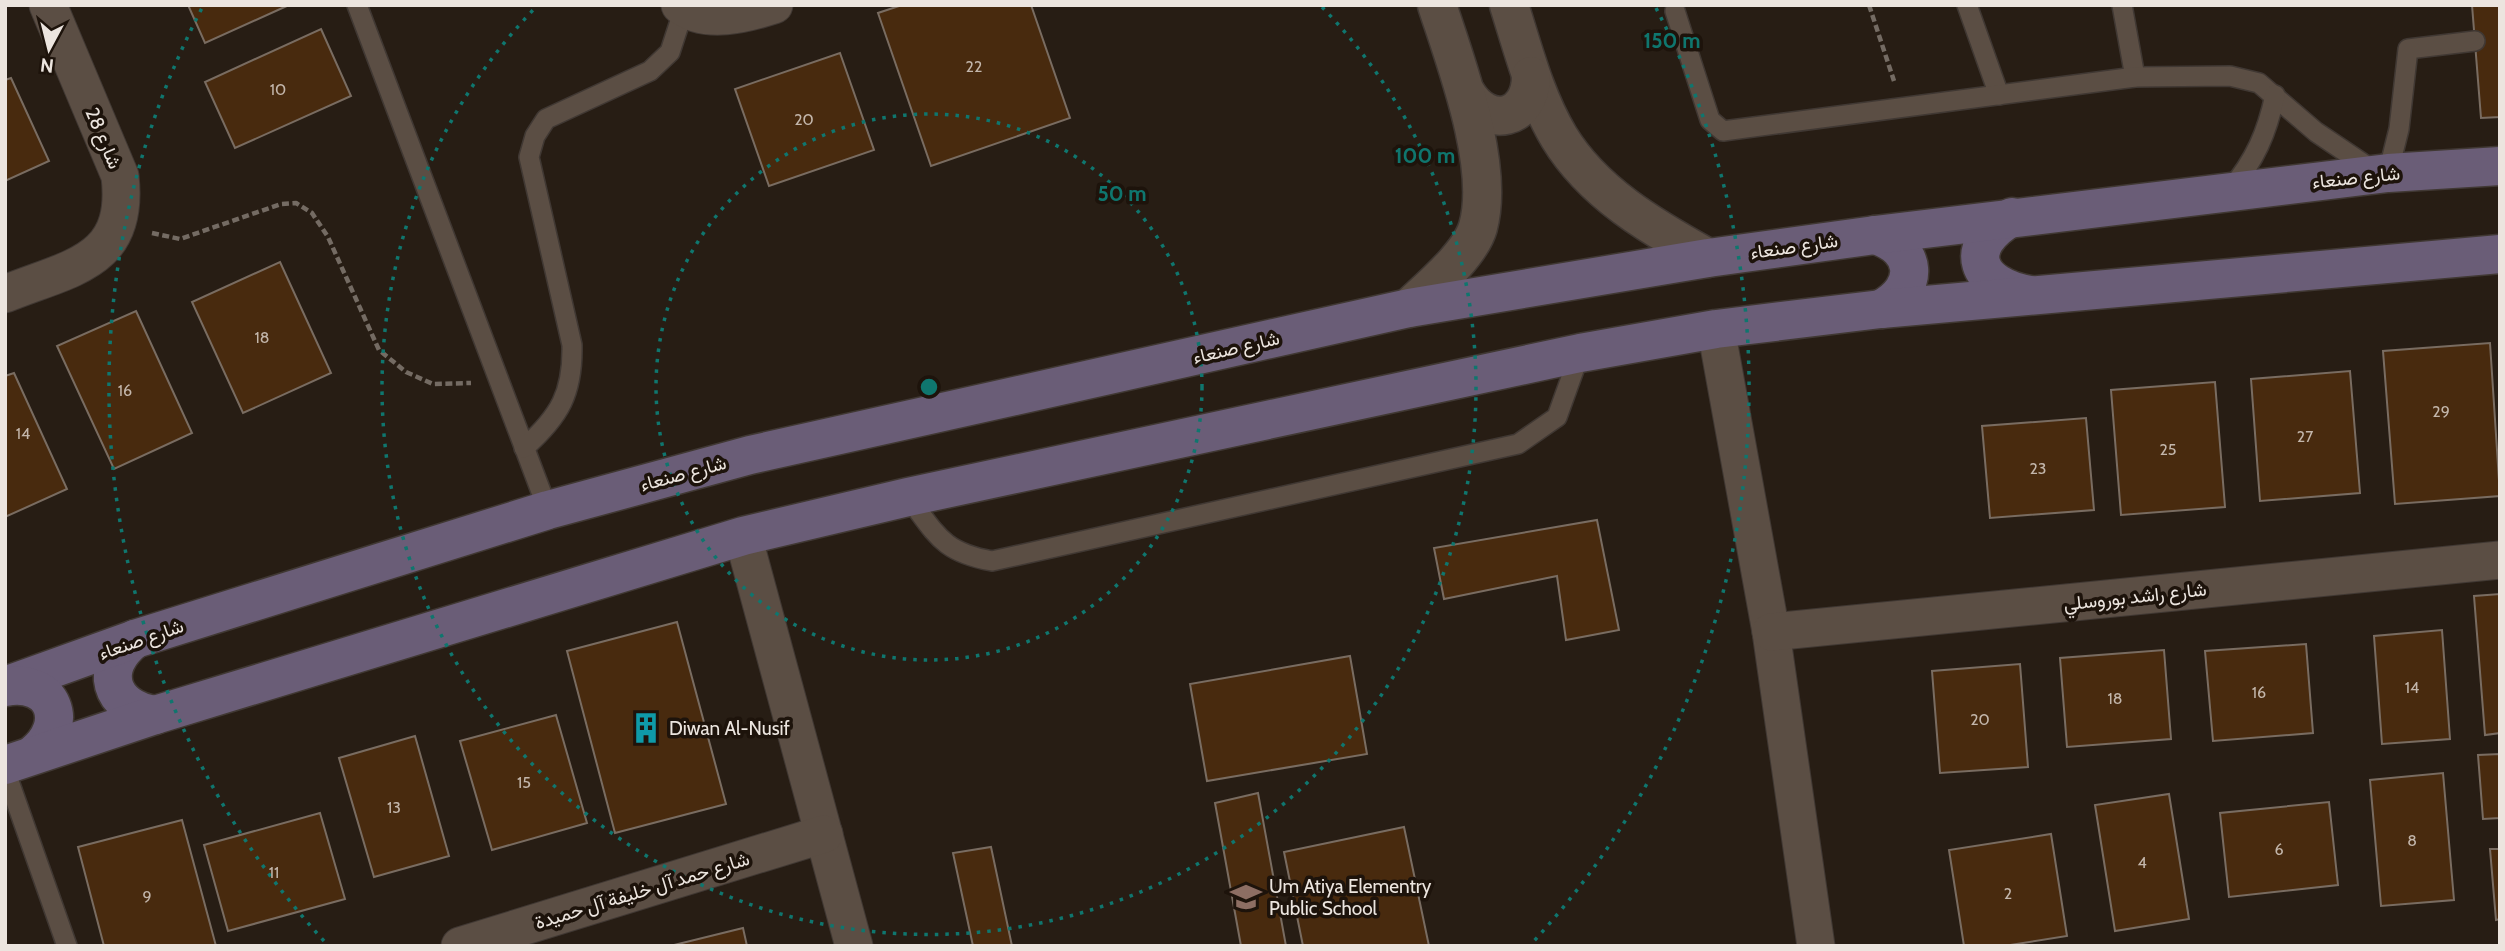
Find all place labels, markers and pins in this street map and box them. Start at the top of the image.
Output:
centre of rings [917,375,941,399]
building icon: Diwan Al-Nusif [629,711,663,745]
place label: Diwan Al-Nusif [669,717,791,740]
place label: Um Atiya Elementry Public School [1269,875,1432,920]
school or university icon: Um Atiya Elementry Public School [1229,880,1263,914]

